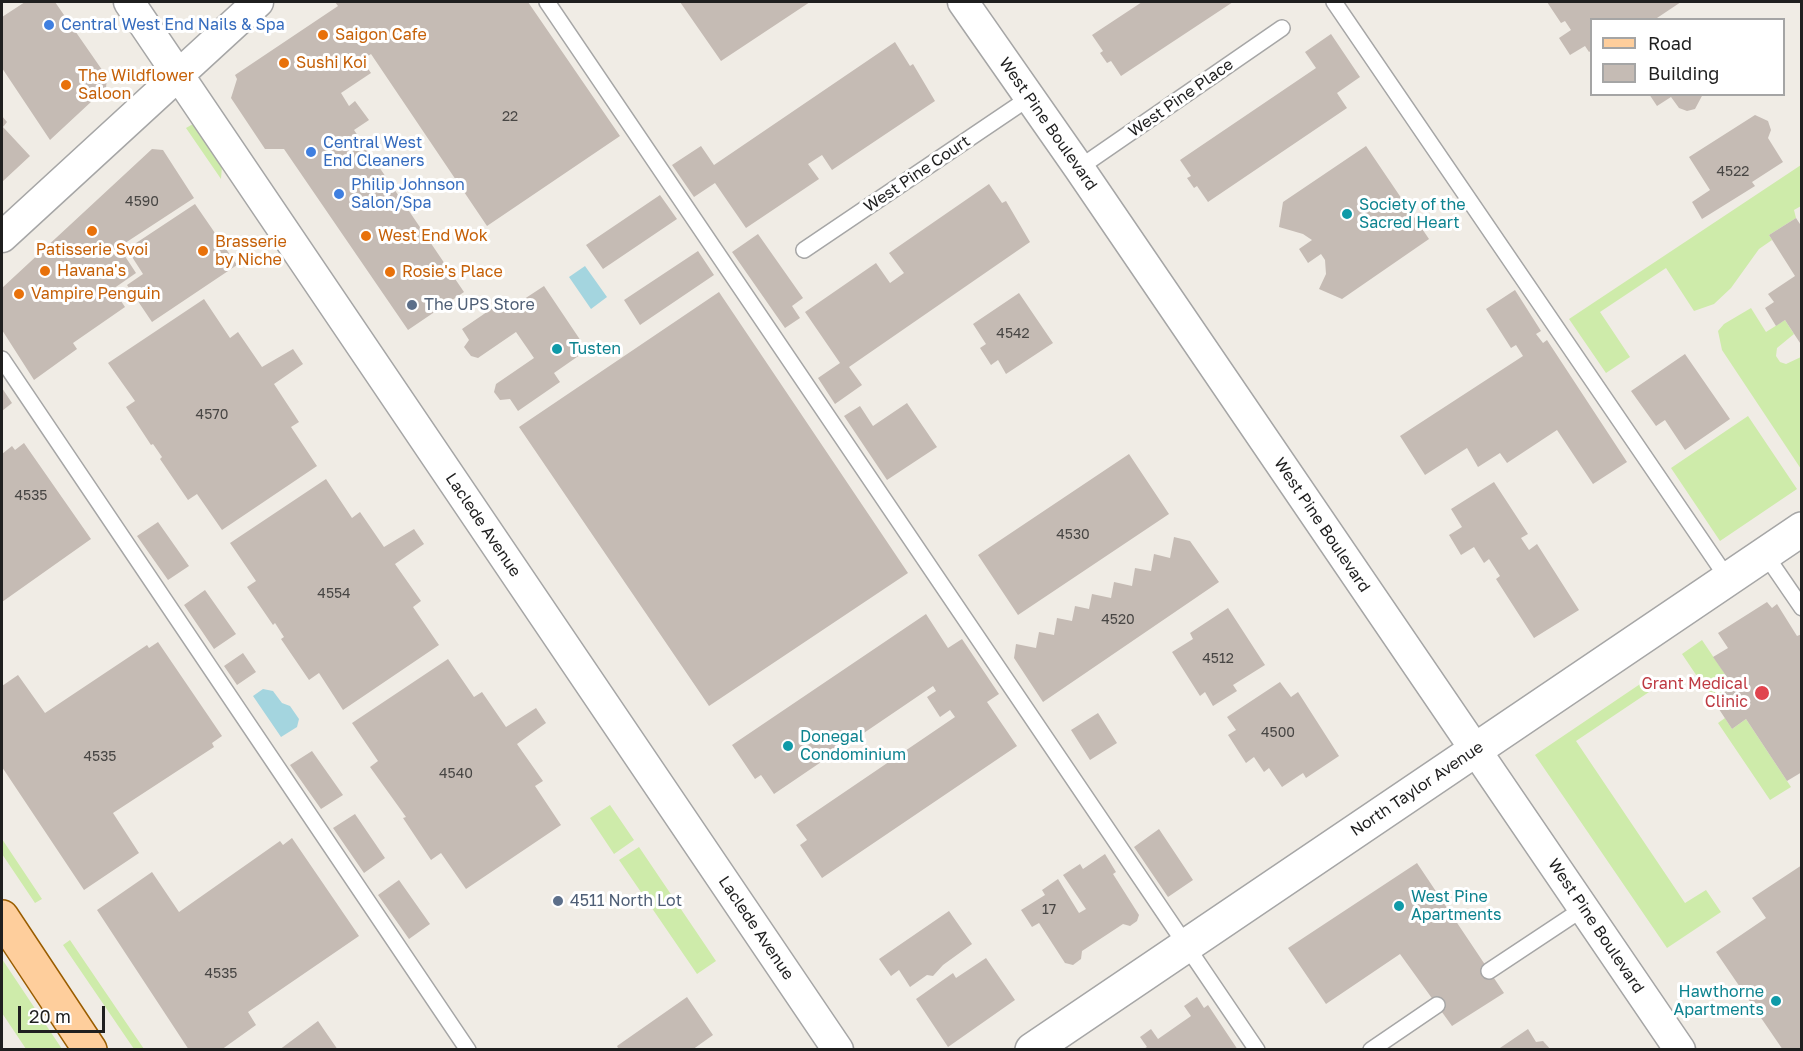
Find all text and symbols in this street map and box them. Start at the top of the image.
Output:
place label: Central West End Nails & Spa [61,15,285,35]
marker: Central West End Nails & Spa [42,18,56,32]
legend [1590,18,1785,96]
place label: Saigon Cafe [335,25,427,45]
marker: Saigon Cafe [316,28,330,42]
text: Road [1648,32,1692,54]
place label: Sushi Koi [296,53,367,73]
street label: West Pine Boulevard [995,54,1101,194]
street label: West Pine Place [1125,55,1237,141]
marker: Sushi Koi [277,56,291,70]
text: Building [1648,62,1719,84]
place label: The Wildflower Saloon [78,66,194,104]
marker: The Wildflower Saloon [59,78,73,92]
house number: 22 [502,109,518,125]
street label: West Pine Court [860,131,974,217]
place label: Central West End Cleaners [323,133,424,171]
marker: Central West End Cleaners [304,145,318,159]
house number: 4522 [1717,164,1749,180]
place label: Philip Johnson Salon/Spa [351,175,465,213]
marker: Philip Johnson Salon/Spa [332,187,346,201]
house number: 4590 [125,194,159,210]
place label: Society of the Sacred Heart [1359,195,1466,233]
marker: Society of the Sacred Heart [1340,207,1354,221]
marker: Patisserie Svoi [85,224,99,238]
place label: West End Wok [378,226,488,246]
marker: West End Wok [359,229,373,243]
place label: Brasserie by Niche [215,232,287,270]
place label: Patisserie Svoi [36,240,148,260]
marker: Brasserie by Niche [196,244,210,258]
place label: Havana's [57,261,126,281]
place label: Rosie's Place [402,262,503,282]
marker: Havana's [38,264,52,278]
marker: Rosie's Place [383,265,397,279]
place label: Vampire Penguin [31,284,161,304]
marker: Vampire Penguin [12,287,26,301]
place label: The UPS Store [424,295,535,315]
marker: The UPS Store [405,298,419,312]
house number: 4542 [996,326,1030,342]
place label: Tusten [569,339,621,359]
marker: Tusten [550,342,564,356]
house number: 4570 [196,407,228,423]
street label: West Pine Boulevard [1270,454,1374,596]
street label: Laclede Avenue [441,470,525,580]
house number: 4535 [15,488,47,504]
house number: 4530 [1056,527,1090,543]
house number: 4554 [317,586,351,602]
house number: 4520 [1101,612,1135,628]
house number: 4512 [1202,651,1234,667]
place label: Grant Medical Clinic [1641,674,1748,712]
marker: Grant Medical Clinic [1753,684,1771,702]
house number: 4500 [1261,725,1295,741]
place label: Donegal Condominium [800,727,906,765]
street label: North Taylor Avenue [1347,737,1487,841]
marker: Donegal Condominium [781,739,795,753]
house number: 4535 [84,749,116,765]
house number: 4540 [439,766,473,782]
street label: West Pine Boulevard [1544,855,1648,997]
street label: Laclede Avenue [714,873,798,983]
place label: West Pine Apartments [1411,887,1502,925]
place label: 4511 North Lot [570,891,682,911]
marker: 4511 North Lot [551,894,565,908]
marker: West Pine Apartments [1392,899,1406,913]
house number: 17 [1042,902,1056,918]
house number: 4535 [205,966,237,982]
place label: Hawthorne Apartments [1673,982,1764,1020]
scale bar [21,994,108,1032]
marker: Hawthorne Apartments [1769,994,1783,1008]
text: 20 m [29,1005,71,1027]

